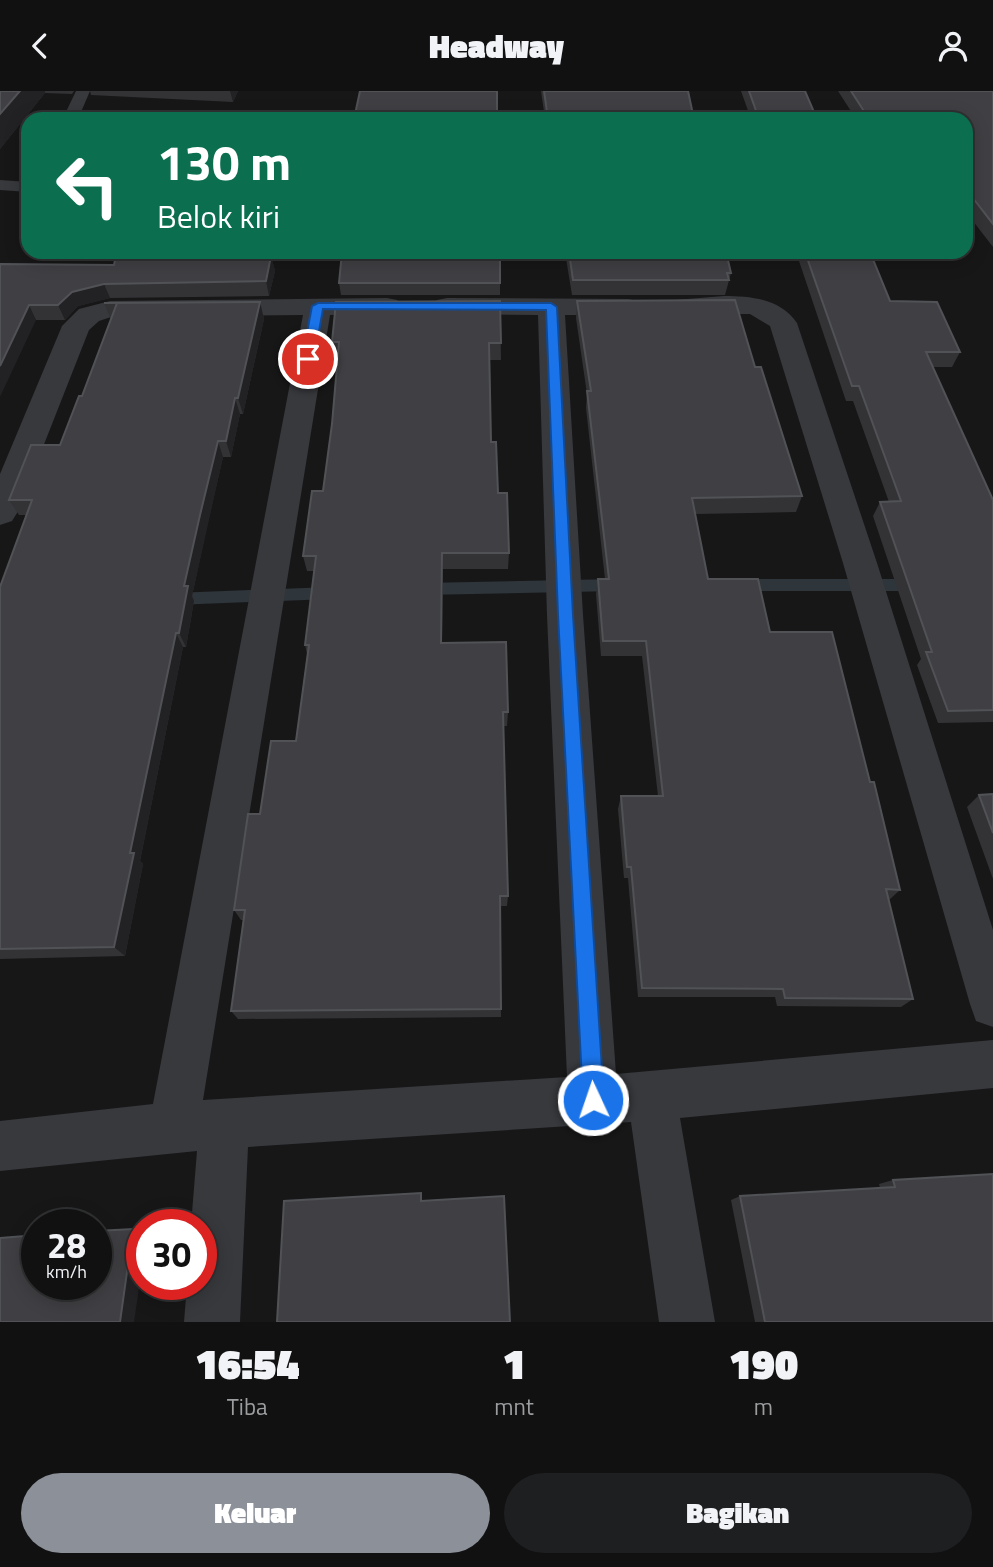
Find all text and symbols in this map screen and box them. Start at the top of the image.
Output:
text: Headway [429,22,564,70]
icon: back [21,27,59,65]
icon: person [934,27,972,65]
text: 130 m [157,124,291,199]
icon: left [42,140,133,231]
text: Belok kiri [157,192,280,240]
pin [278,329,338,389]
icon: arrive [289,340,327,378]
position arrow [556,1063,630,1137]
speed limit sign: 30 [126,1209,217,1300]
text: 28 [47,1218,86,1272]
text: km/h [46,1258,87,1285]
text: 16:54 [195,1331,299,1395]
text: 1 [503,1331,526,1395]
text: 190 [729,1331,798,1395]
text: Tiba [227,1389,268,1424]
text: mnt [494,1389,534,1424]
text: m [754,1389,773,1424]
button: Keluar [21,1473,490,1553]
button: Bagikan [504,1473,972,1553]

